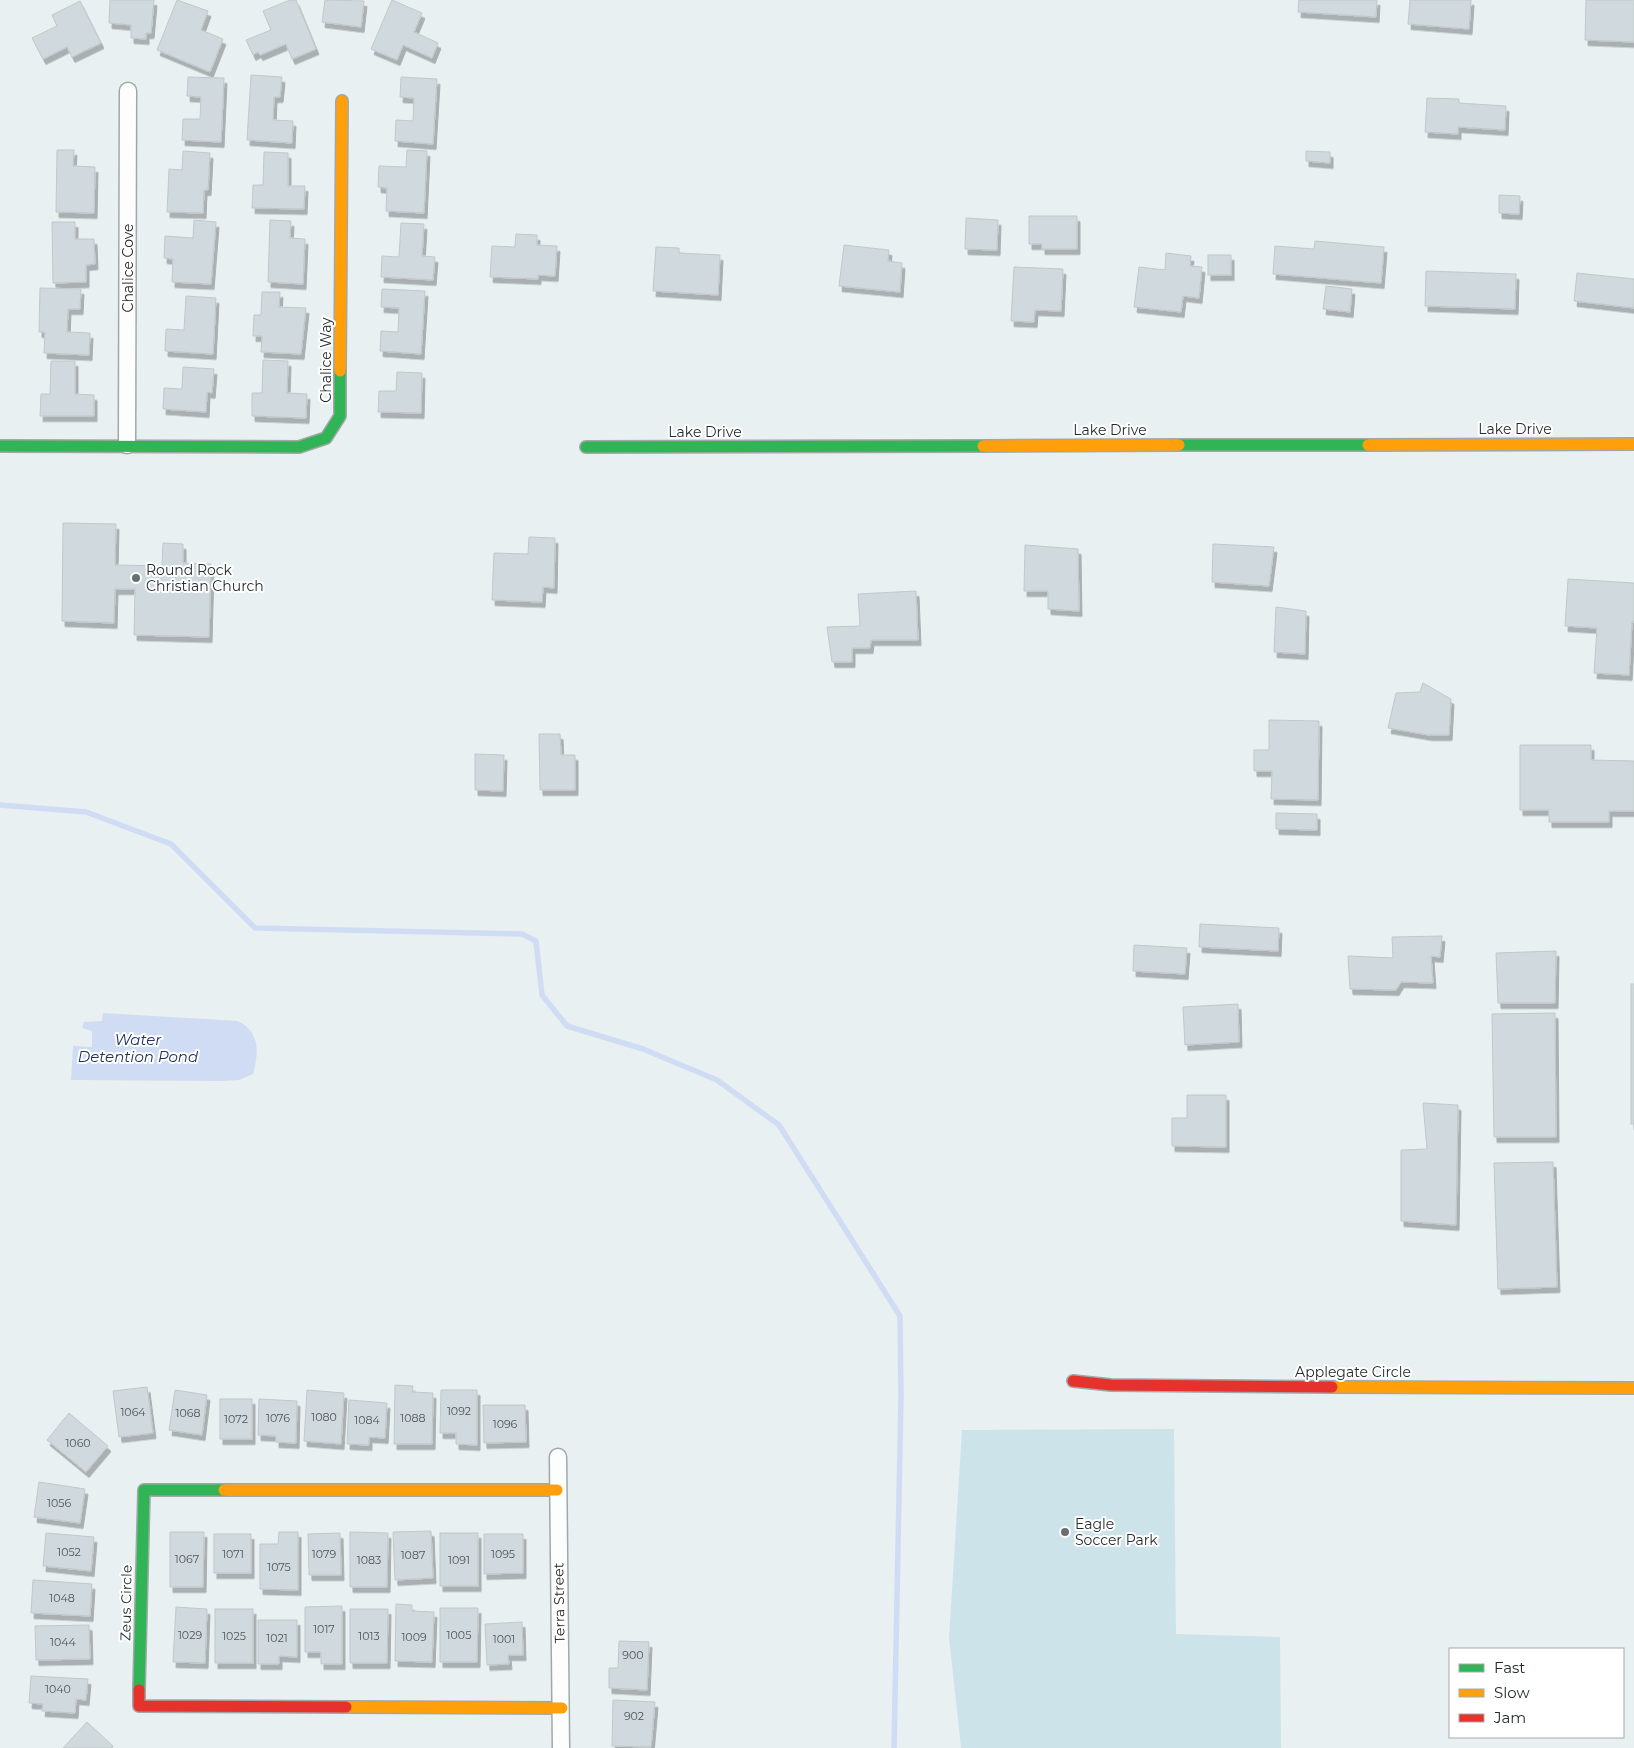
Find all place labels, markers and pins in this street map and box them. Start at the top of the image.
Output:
place label: Round Rock Christian Church [146,561,264,595]
marker: Round Rock Christian Church [130,572,142,584]
place label: Eagle Soccer Park [1075,1515,1158,1549]
marker: Eagle Soccer Park [1059,1526,1071,1538]

